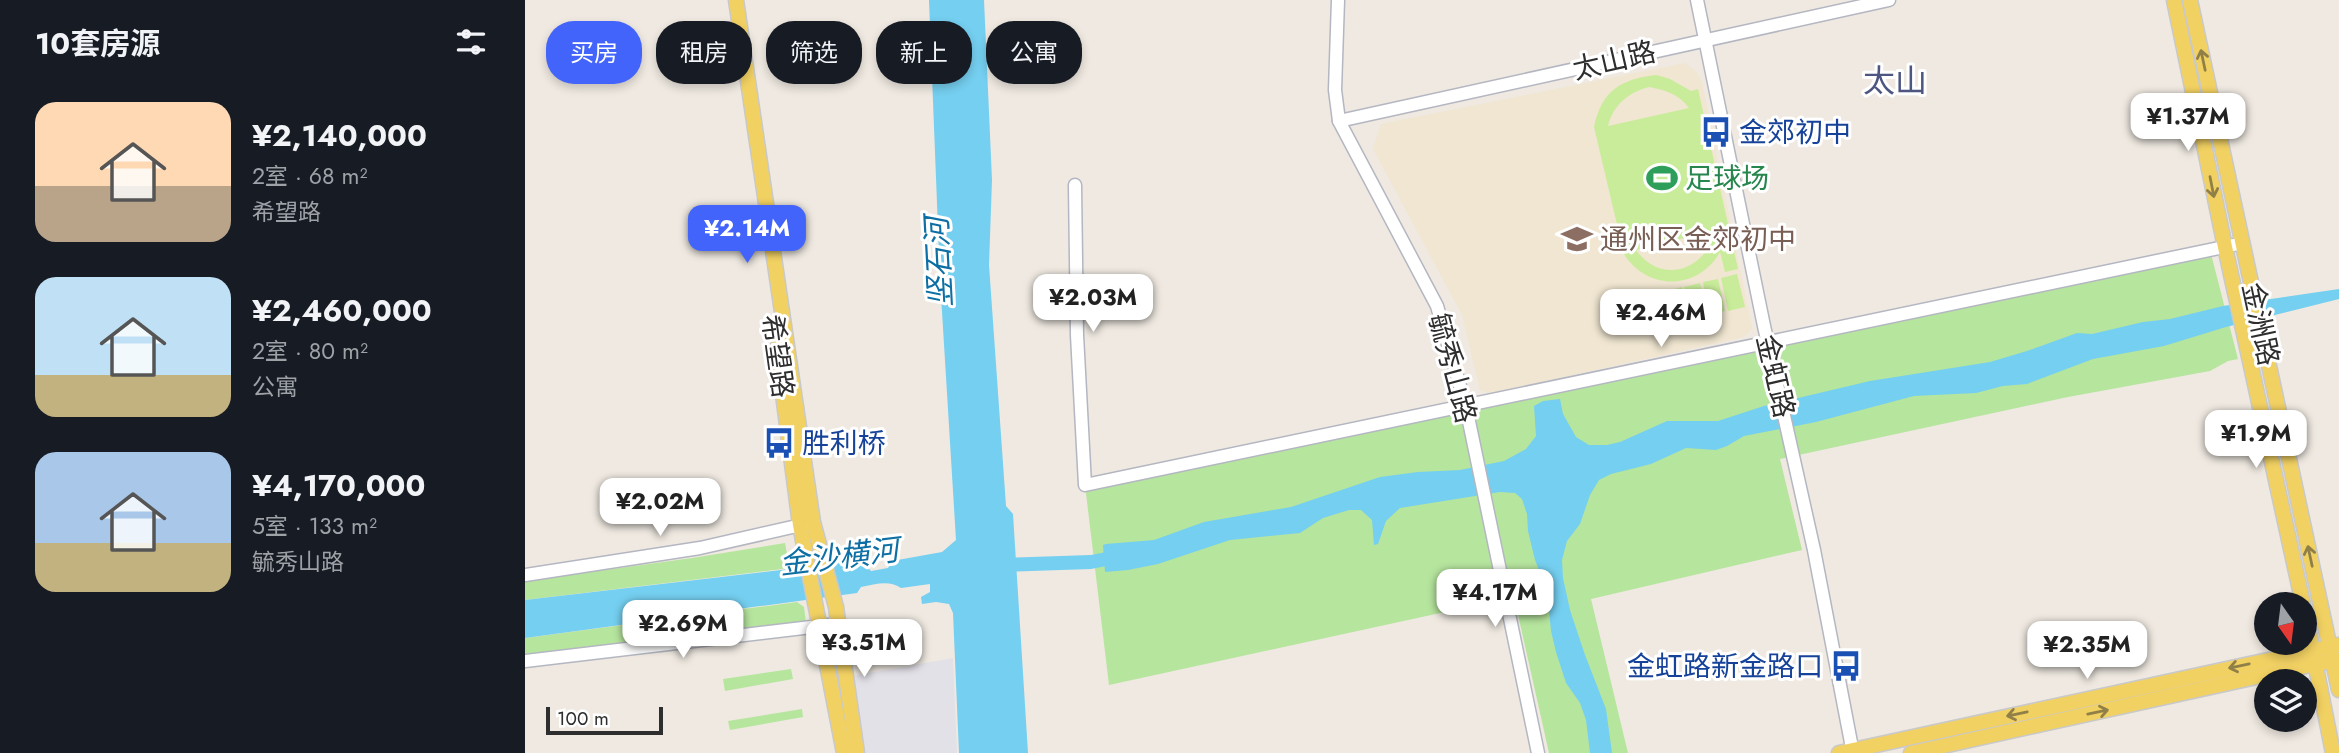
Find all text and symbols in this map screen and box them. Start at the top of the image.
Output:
chip: 买房 [546,21,642,84]
chip: 租房 [656,21,752,84]
chip: 筛选 [766,21,862,84]
chip: 新上 [876,21,972,84]
chip: 公寓 [986,21,1082,84]
text: 10套房源 [35,22,160,65]
icon: filters [452,23,490,61]
street label: 太山路 [1569,31,1660,90]
one-way arrow [2196,49,2210,72]
district label: 太山 [1863,58,1927,104]
pin: ¥1.37M [2131,94,2245,153]
text: ¥1.37M [2147,99,2229,133]
place label: 金郊初中 [1739,112,1851,153]
text: ¥2,140,000 [252,114,427,157]
bus stop icon: 金郊初中 [1699,115,1733,149]
icon: home [91,130,175,214]
place label: 足球场 [1685,158,1769,199]
text: 2室 · 68 m² [252,159,367,193]
sports icon: 足球场 [1645,161,1679,195]
one-way arrow [2206,175,2220,198]
text: 希望路 [252,195,321,229]
pin: ¥2.14M [690,205,804,265]
text: ¥2.14M [704,211,790,245]
water label: 竖石河 [914,211,962,308]
place label: 通州区金郊初中 [1600,219,1796,260]
school or university icon: 通州区金郊初中 [1560,222,1594,256]
pin: ¥2.03M [1036,274,1150,334]
street label: 金洲路 [2232,279,2289,369]
text: ¥2.03M [1049,280,1137,314]
text: ¥2,460,000 [252,289,432,332]
pin: ¥2.46M [1604,290,1718,349]
text: ¥2.46M [1616,295,1706,329]
icon: home [91,305,175,389]
street label: 毓秀山路 [1418,309,1487,428]
street label: 希望路 [751,312,804,401]
street label: 金虹路 [1746,331,1805,422]
text: 2室 · 80 m² [252,334,368,368]
text: 公寓 [252,370,298,404]
pin: ¥1.9M [2207,410,2305,470]
text: ¥1.9M [2221,416,2291,450]
place label: 胜利桥 [802,423,886,464]
bus stop icon: 胜利桥 [762,426,796,460]
text: ¥4,170,000 [252,464,425,507]
pin: ¥2.02M [603,478,717,538]
icon: home [91,480,175,564]
text: ¥2.02M [616,484,704,518]
text: 5室 · 133 m² [252,509,377,543]
water label: 金沙横河 [777,527,906,585]
text: 毓秀山路 [252,545,344,579]
one-way arrow [2303,545,2317,568]
pin: ¥4.17M [1438,570,1552,629]
text: ¥4.17M [1453,575,1537,609]
north arrow [2254,592,2317,654]
map controls [2254,592,2317,732]
pin: ¥2.69M [626,600,740,660]
text: ¥2.69M [638,606,728,640]
pin: ¥3.51M [807,620,921,679]
pin: ¥2.35M [2030,622,2144,681]
text: ¥3.51M [822,625,906,659]
text: ¥2.35M [2043,627,2131,661]
place label: 金虹路新金路口 [1627,646,1823,687]
bus stop icon: 金虹路新金路口 [1829,649,1863,683]
one-way arrow [2228,660,2251,673]
button: layers [2254,669,2317,732]
scale bar [546,704,663,736]
one-way arrow [2086,704,2109,718]
text: 100 m [557,705,609,732]
one-way arrow [2006,708,2029,722]

